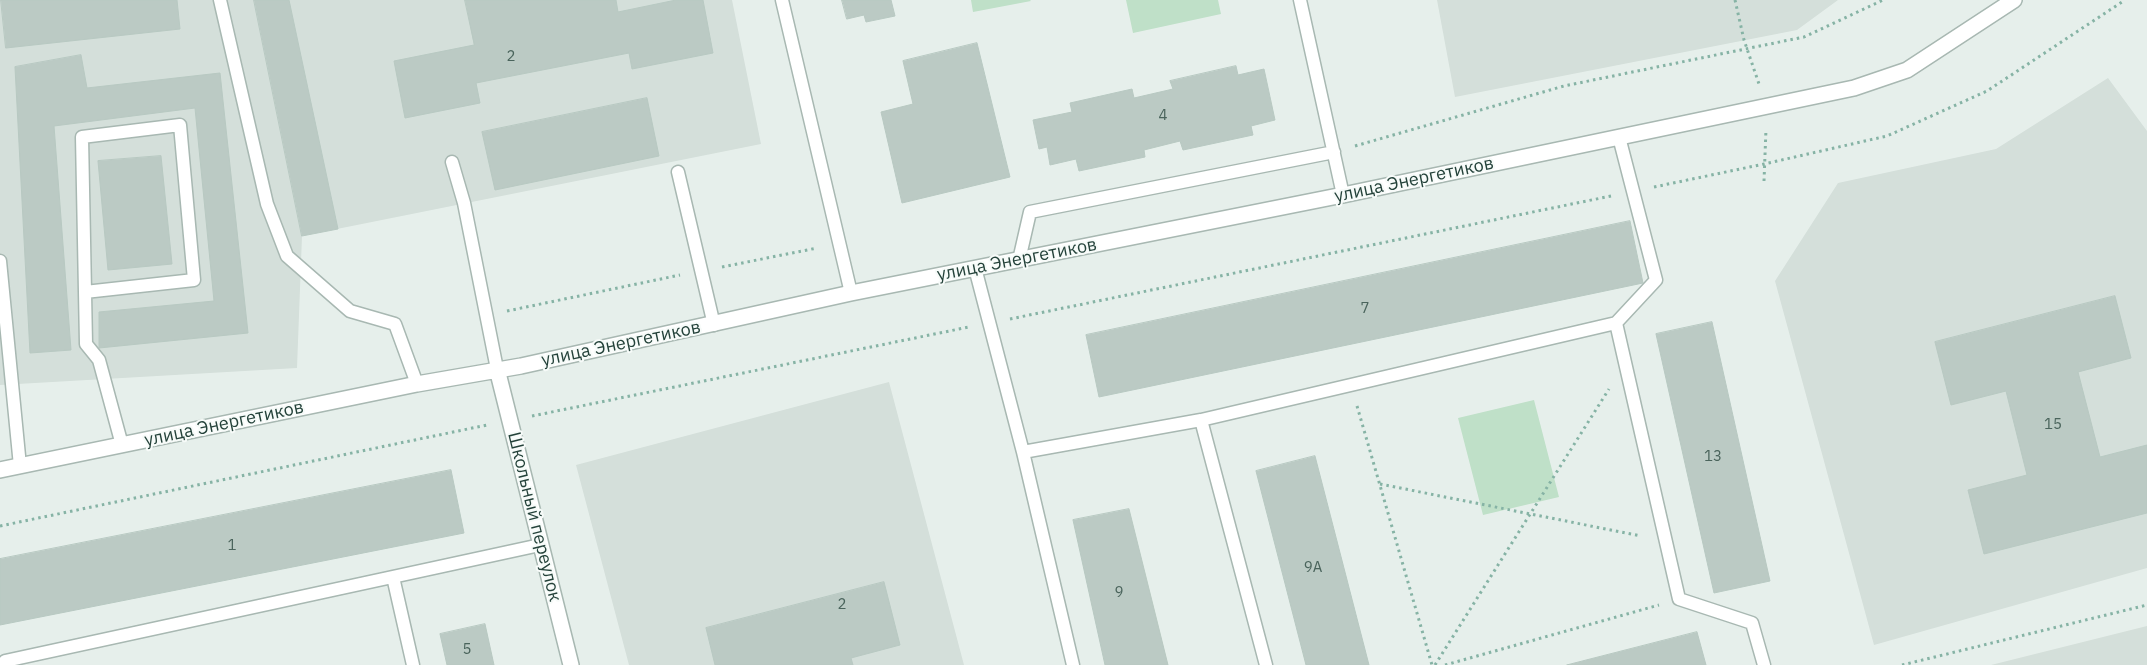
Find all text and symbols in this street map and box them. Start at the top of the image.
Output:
house number: 2 [507,48,515,66]
house number: 4 [1159,107,1167,125]
street label: улица Энергетиков [1332,153,1496,207]
street label: улица Энергетиков [935,234,1099,286]
house number: 7 [1361,300,1369,318]
street label: улица Энергетиков [539,317,703,371]
street label: улица Энергетиков [142,397,306,451]
house number: 15 [2044,416,2062,434]
street label: Школьный переулок [502,430,566,604]
house number: 13 [1704,448,1722,466]
house number: 1 [228,537,236,555]
house number: 9А [1304,559,1322,577]
house number: 9 [1115,584,1123,602]
house number: 2 [838,596,846,614]
house number: 5 [463,641,471,659]

